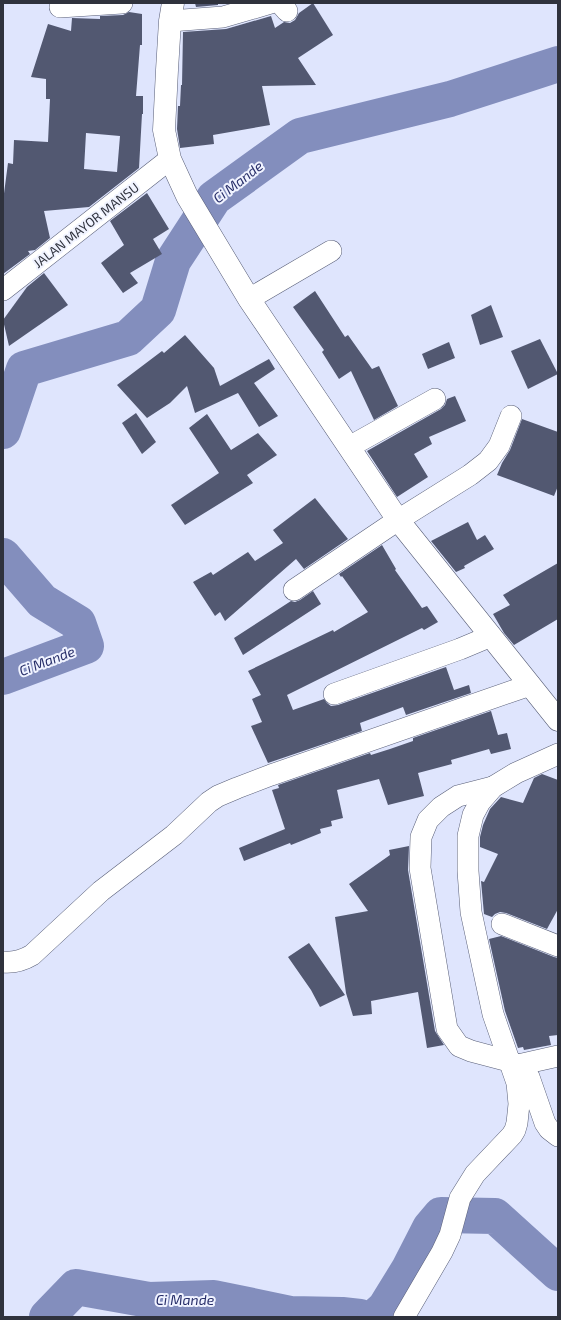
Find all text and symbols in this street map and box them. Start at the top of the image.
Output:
water label: Ci Mande [209,157,266,206]
street label: JALAN MAYOR MANSU [30,179,142,271]
water label: Ci Mande [17,642,78,679]
water label: Ci Mande [156,1291,215,1308]

